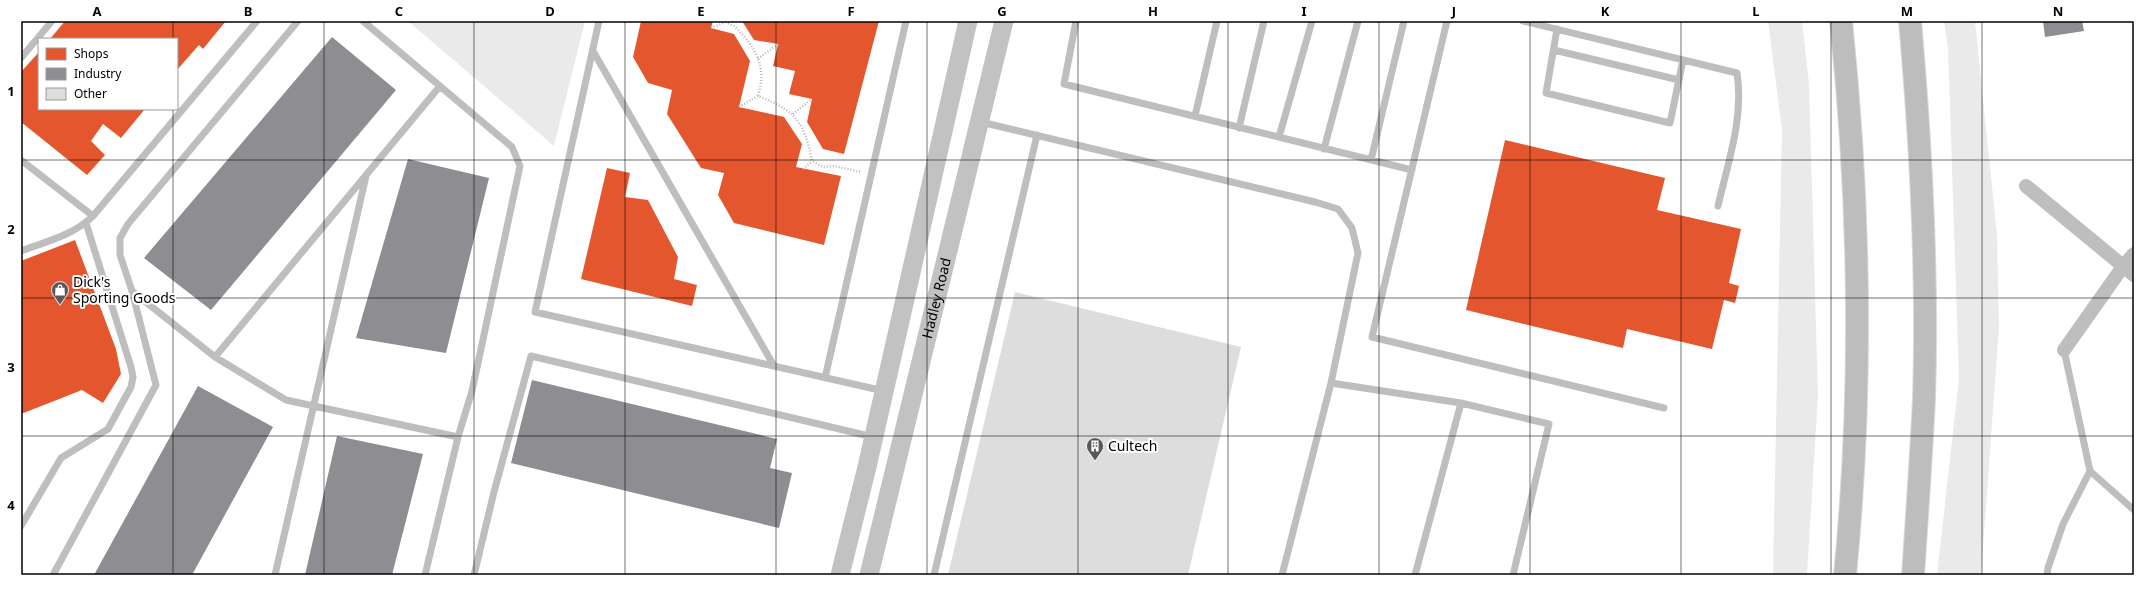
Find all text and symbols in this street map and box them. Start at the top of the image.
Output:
text: A [93,2,102,20]
text: B [244,2,252,20]
text: C [395,2,403,20]
text: D [545,2,555,20]
text: E [697,2,705,20]
text: F [847,2,855,20]
text: G [997,2,1007,20]
text: H [1148,2,1158,20]
text: I [1301,2,1307,20]
text: J [1451,2,1456,20]
text: K [1601,2,1610,20]
text: L [1752,2,1760,20]
text: M [1901,2,1913,20]
text: N [2053,2,2063,20]
legend [38,38,178,110]
text: Shops [74,45,109,62]
text: Industry [74,65,122,82]
text: 1 [7,82,15,100]
text: Other [74,85,107,102]
text: 2 [7,220,15,238]
street label: Hadley Road [917,256,955,340]
place label: Dick's Sporting Goods [73,272,176,307]
shop icon: Dick's Sporting Goods [50,280,70,305]
text: 3 [7,358,15,376]
building icon: Cultech [1085,436,1105,461]
place label: Cultech [1108,436,1157,455]
text: 4 [7,496,15,514]

